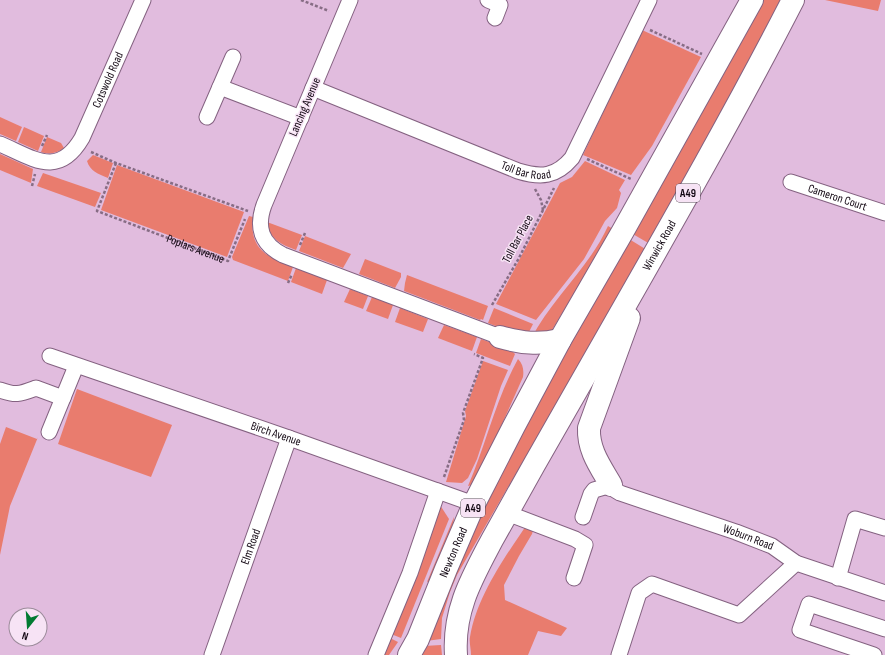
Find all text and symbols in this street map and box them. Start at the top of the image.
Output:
street label: Cotswold Road [89,50,127,110]
street label: Lancing Avenue [286,75,324,139]
street label: Toll Bar Road [499,157,552,183]
street label: Cameron Court [806,181,869,214]
road number: A49 [676,184,700,202]
street label: Toll Bar Place [499,212,537,266]
street label: Winwick Road [639,218,679,273]
street label: Poplars Avenue [164,231,227,266]
street label: Birch Avenue [249,418,303,449]
road number: A49 [461,499,485,517]
street label: Woburn Road [721,521,776,553]
street label: Newton Road [436,525,471,580]
street label: Elm Road [237,527,264,566]
north arrow [8,607,48,647]
text: N [20,629,30,643]

